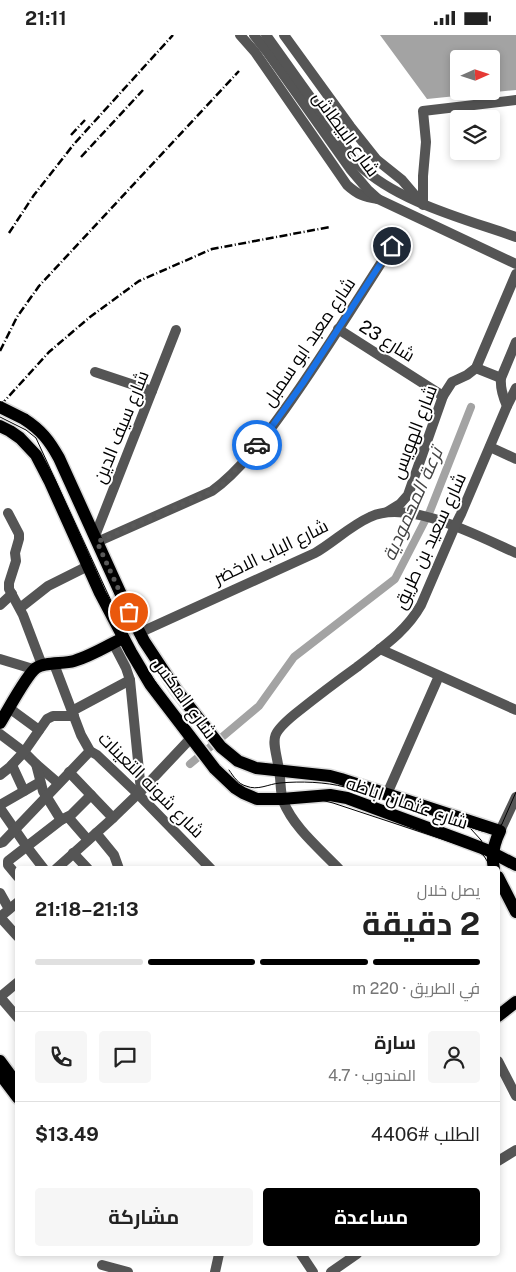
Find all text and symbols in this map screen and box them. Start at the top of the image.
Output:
text: 21:11 [25,7,67,29]
north arrow [450,50,500,100]
map controls [450,50,500,160]
street label: شارع البيطاش [307,87,384,182]
button: layers [450,110,500,160]
pin [371,225,413,267]
icon: home [378,232,406,260]
street label: شارع معبد ابو سمبل [258,273,361,411]
street label: شارع 23 [355,315,419,367]
street label: شارع سيف الدين [88,367,155,487]
street label: شارع الهويس [386,382,443,482]
courier [232,420,282,470]
icon: car [243,431,271,459]
water label: ترعة المحمودية [377,441,449,564]
street label: شارع سعيد بن طريق [389,469,472,613]
street label: شارع الباب الاخضر [209,515,332,591]
pin [108,591,150,633]
icon: bag [115,598,143,626]
street label: شارع المكس [146,653,221,744]
street label: شارع شونه التعينات [93,727,209,843]
street label: شارع عثمان اباظه [343,772,471,835]
text: يصل خلال [417,881,480,900]
text: 21:13–21:18 [35,898,139,920]
text: 2 دقيقة [362,905,480,942]
text: في الطريق · 220 m [352,979,480,998]
button: phone [35,1031,87,1083]
button: chat [99,1031,151,1083]
text: سارة [374,1031,416,1053]
button: person [428,1031,480,1083]
text: المندوب · 4.7 [328,1066,416,1085]
text: $13.49 [35,1123,99,1145]
text: الطلب #4406 [371,1123,480,1145]
button: مشاركة [35,1188,253,1246]
button: مساعدة [263,1188,480,1246]

